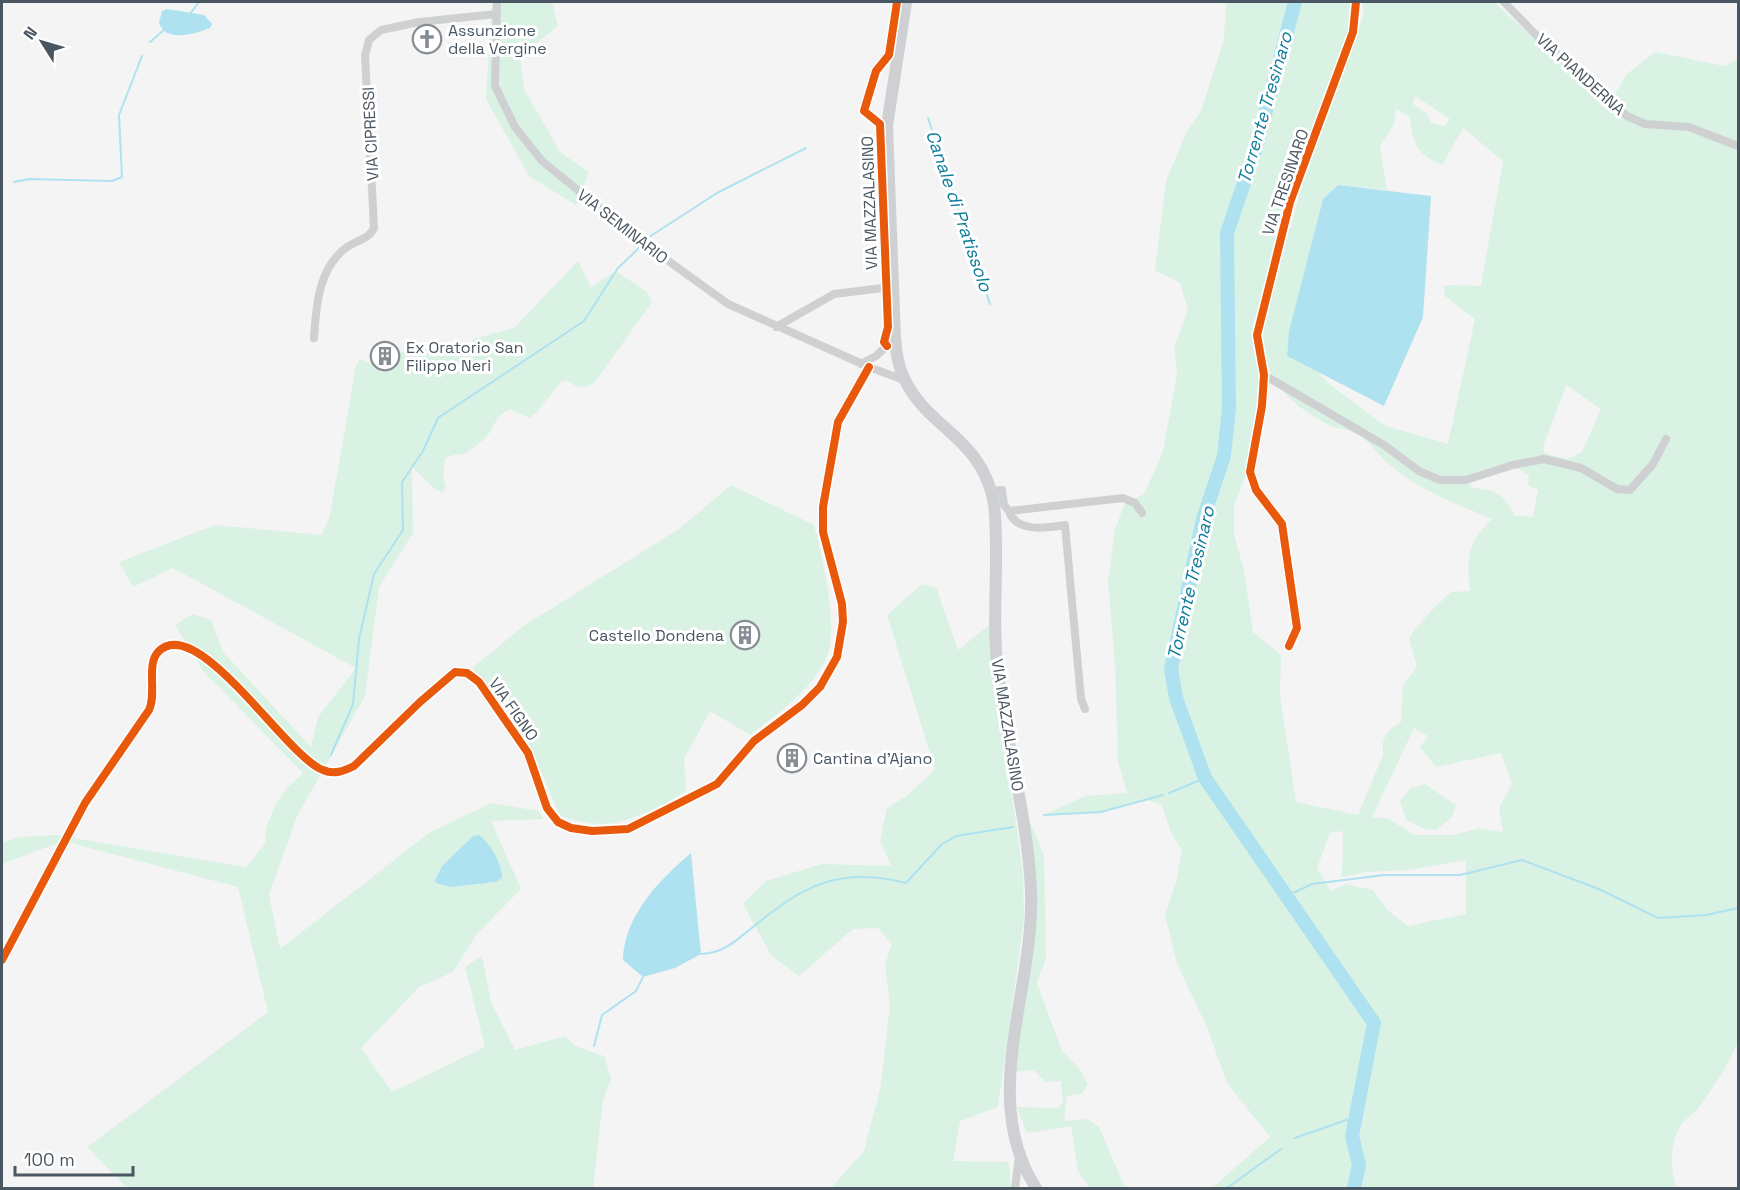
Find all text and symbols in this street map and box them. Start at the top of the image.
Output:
north arrow [12,12,72,72]
place label: Assunzione della Vergine [448,20,547,59]
text: N [19,23,42,44]
church icon: Assunzione della Vergine [411,23,443,55]
water label: Torrente Tresinaro [1232,29,1297,186]
street label: VIA PIANDERNA [1532,29,1629,120]
street label: VIA CIPRESSI [358,86,383,182]
street label: VIA TRESINARO [1257,126,1313,238]
water label: Canale di Pratissolo [921,127,998,295]
street label: VIA MAZZALASINO [857,136,882,270]
street label: VIA SEMINARIO [573,184,672,268]
place label: Ex Oratorio San Filippo Neri [406,337,523,376]
building icon: Ex Oratorio San Filippo Neri [369,340,401,372]
water label: Torrente Tresinaro [1162,503,1220,662]
building icon: Castello Dondena [729,619,761,651]
place label: Castello Dondena [589,625,724,646]
street label: VIA MAZZALASINO [987,657,1028,793]
street label: VIA FIGNO [484,674,543,745]
building icon: Cantina d'Ajano [776,742,808,774]
place label: Cantina d'Ajano [813,748,932,769]
scale bar [15,1139,134,1177]
text: 100 m [24,1148,75,1171]

